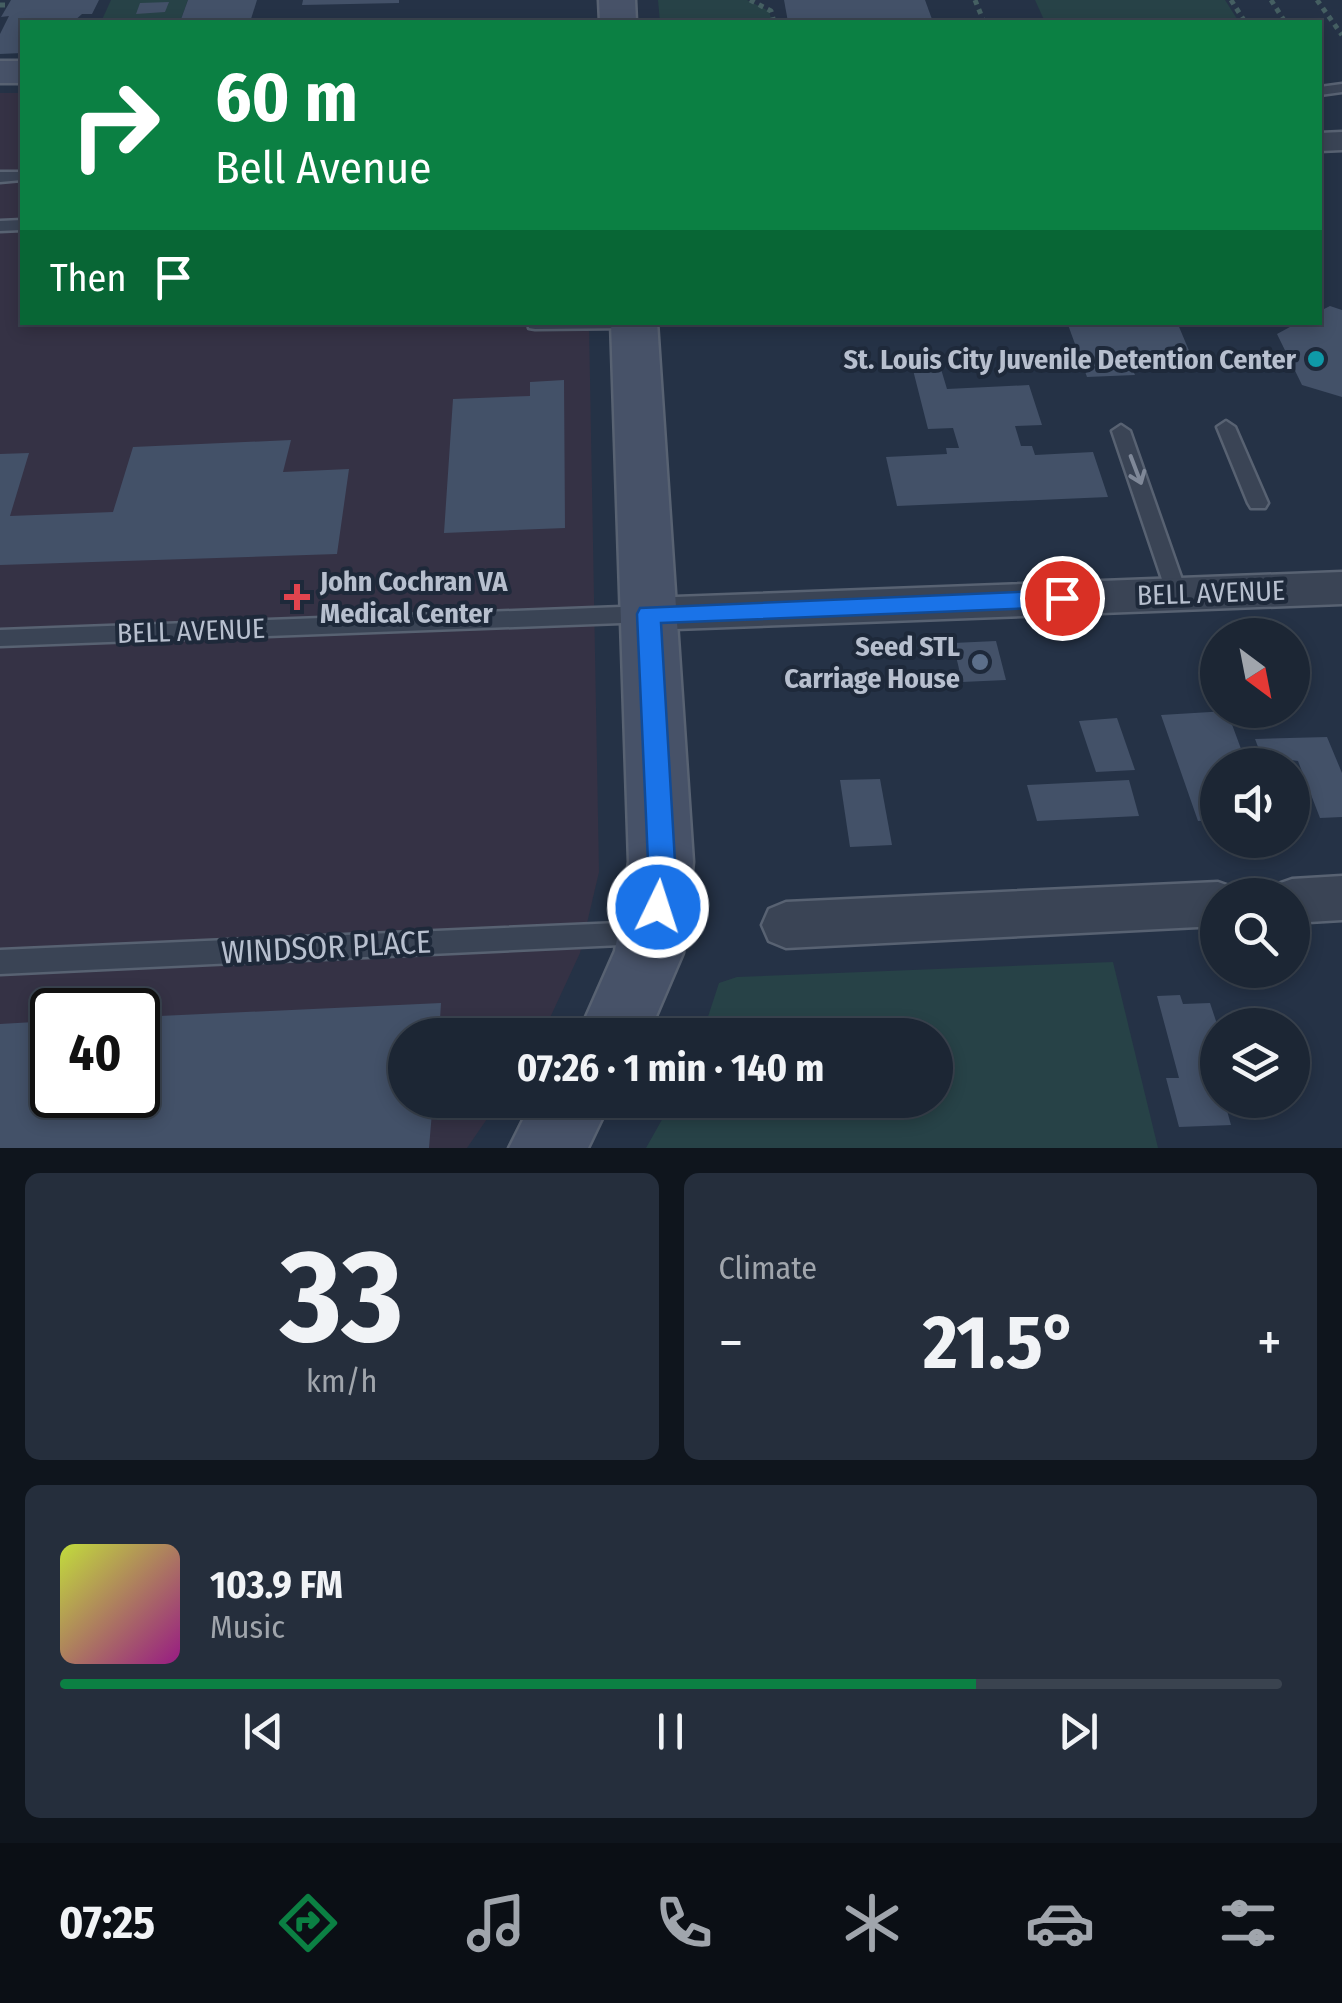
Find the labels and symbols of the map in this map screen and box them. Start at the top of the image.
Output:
place label: St. Louis City Juvenile Detention Center [843,343,1297,376]
marker: St. Louis City Juvenile Detention Center [1305,348,1327,370]
one-way arrow [1128,453,1146,484]
pin [1020,556,1105,641]
place label: John Cochran VA Medical Center [319,565,508,630]
street label: BELL AVENUE [1136,574,1286,612]
marker: John Cochran VA Medical Center [284,584,310,610]
street label: BELL AVENUE [116,612,266,650]
north arrow [1200,618,1310,728]
place label: Seed STL Carriage House [784,630,960,695]
marker: Seed STL Carriage House [969,651,991,673]
position arrow [606,855,710,959]
street label: WINDSOR PLACE [220,923,432,971]
speed limit sign: 40 [30,988,160,1118]

